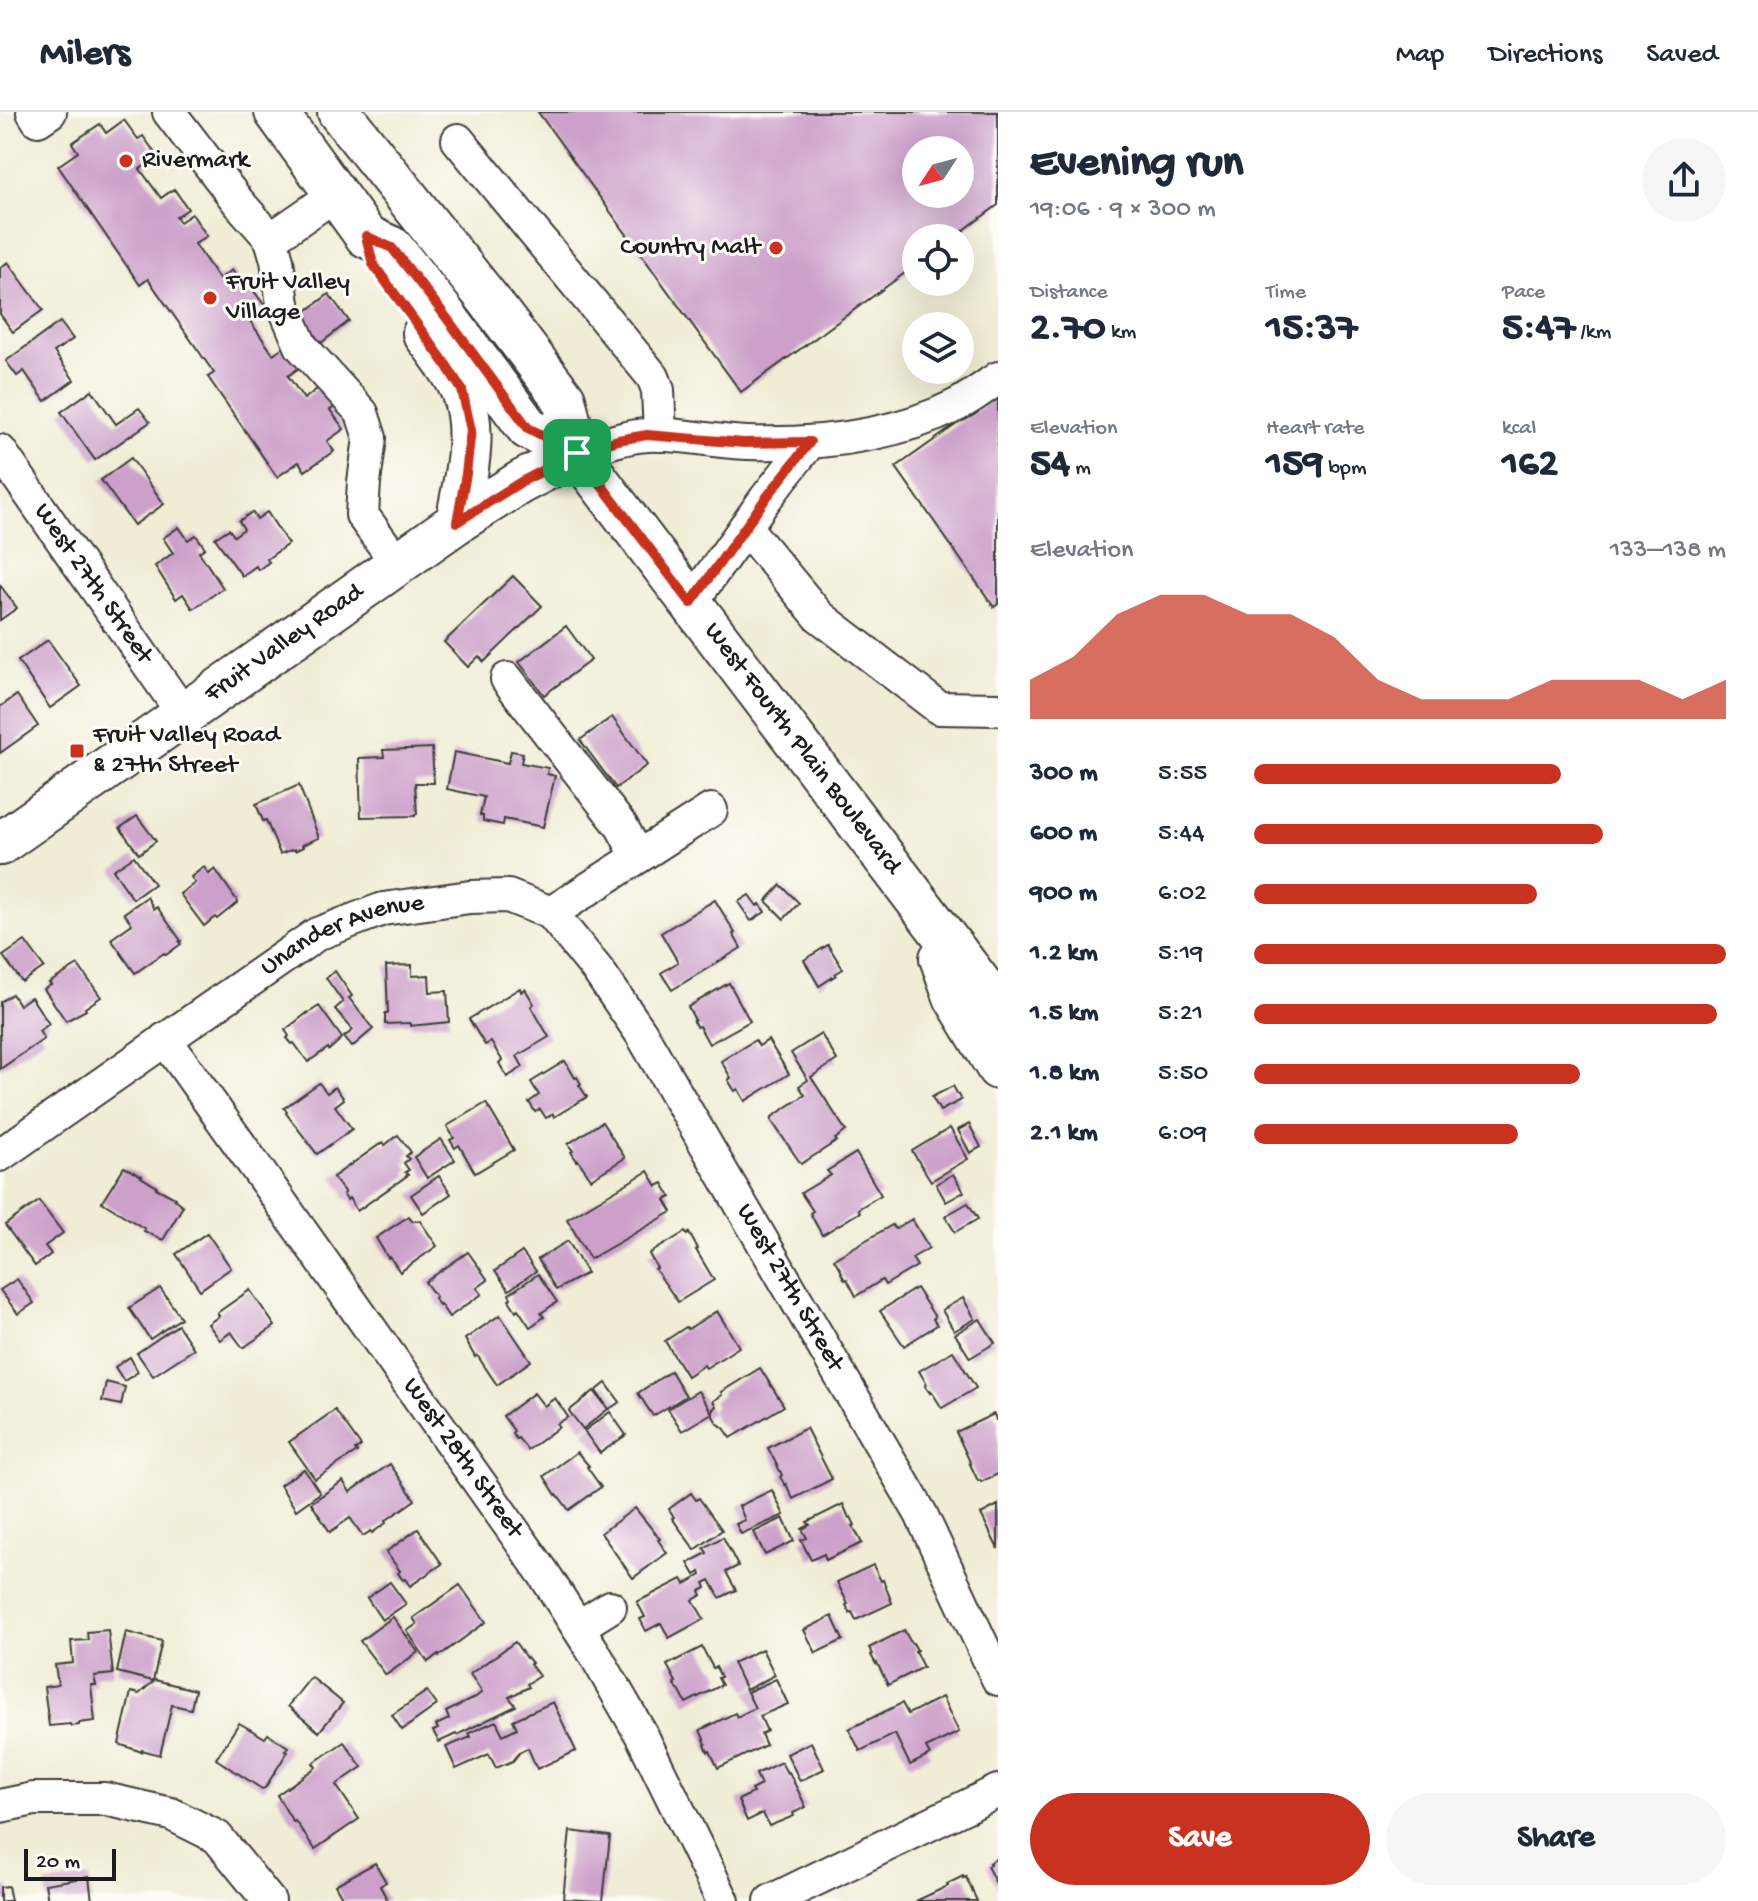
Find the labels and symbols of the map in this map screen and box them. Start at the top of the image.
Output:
north arrow [902,136,974,208]
place label: Rivermark [142,146,251,177]
marker: Rivermark [117,152,135,170]
place label: Country Malt [620,233,762,264]
marker: Country Malt [767,239,785,257]
place label: Fruit Valley Village [225,268,350,329]
marker: Fruit Valley Village [201,289,219,307]
pin [543,419,611,487]
street label: West 27th Street [26,498,161,672]
street label: Fruit Valley Road [198,576,371,711]
street label: West Fourth Plain Boulevard [696,617,909,882]
place label: Fruit Valley Road & 27th Street [92,721,281,782]
marker: Fruit Valley Road & 27th Street [68,742,86,760]
street label: Unander Avenue [255,888,427,984]
street label: West 27th Street [729,1199,851,1379]
street label: West 28th Street [395,1372,531,1546]
scale bar [24,1845,116,1881]

